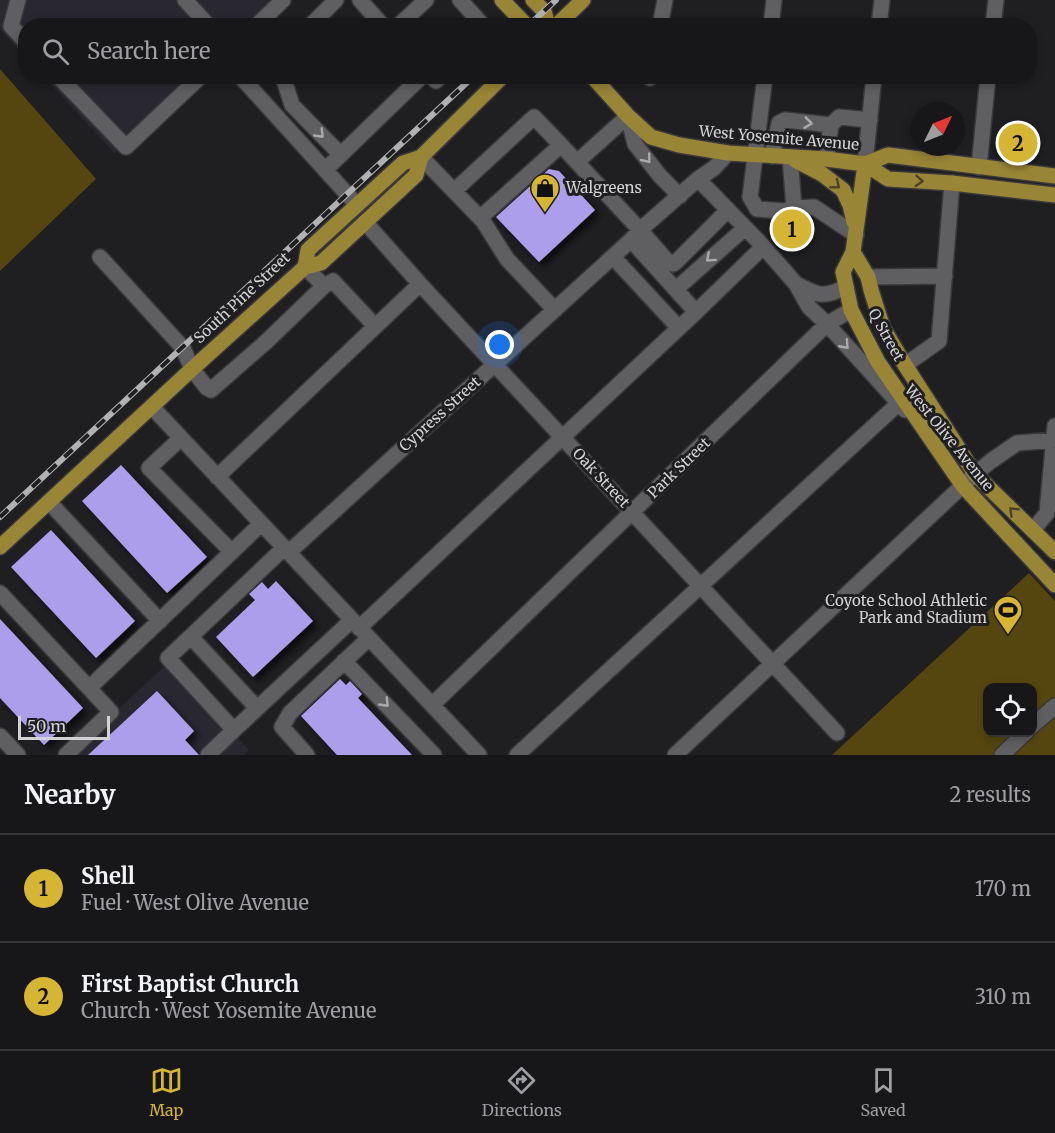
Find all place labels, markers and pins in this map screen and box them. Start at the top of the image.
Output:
pin: 2 [998,120,1038,166]
shop icon: Walgreens [529,172,561,214]
place label: Walgreens [565,178,642,197]
pin: 1 [772,206,812,252]
place label: Coyote School Athletic Park and Stadium [825,591,987,627]
sports icon: Coyote School Athletic Park and Stadium [992,594,1024,636]

